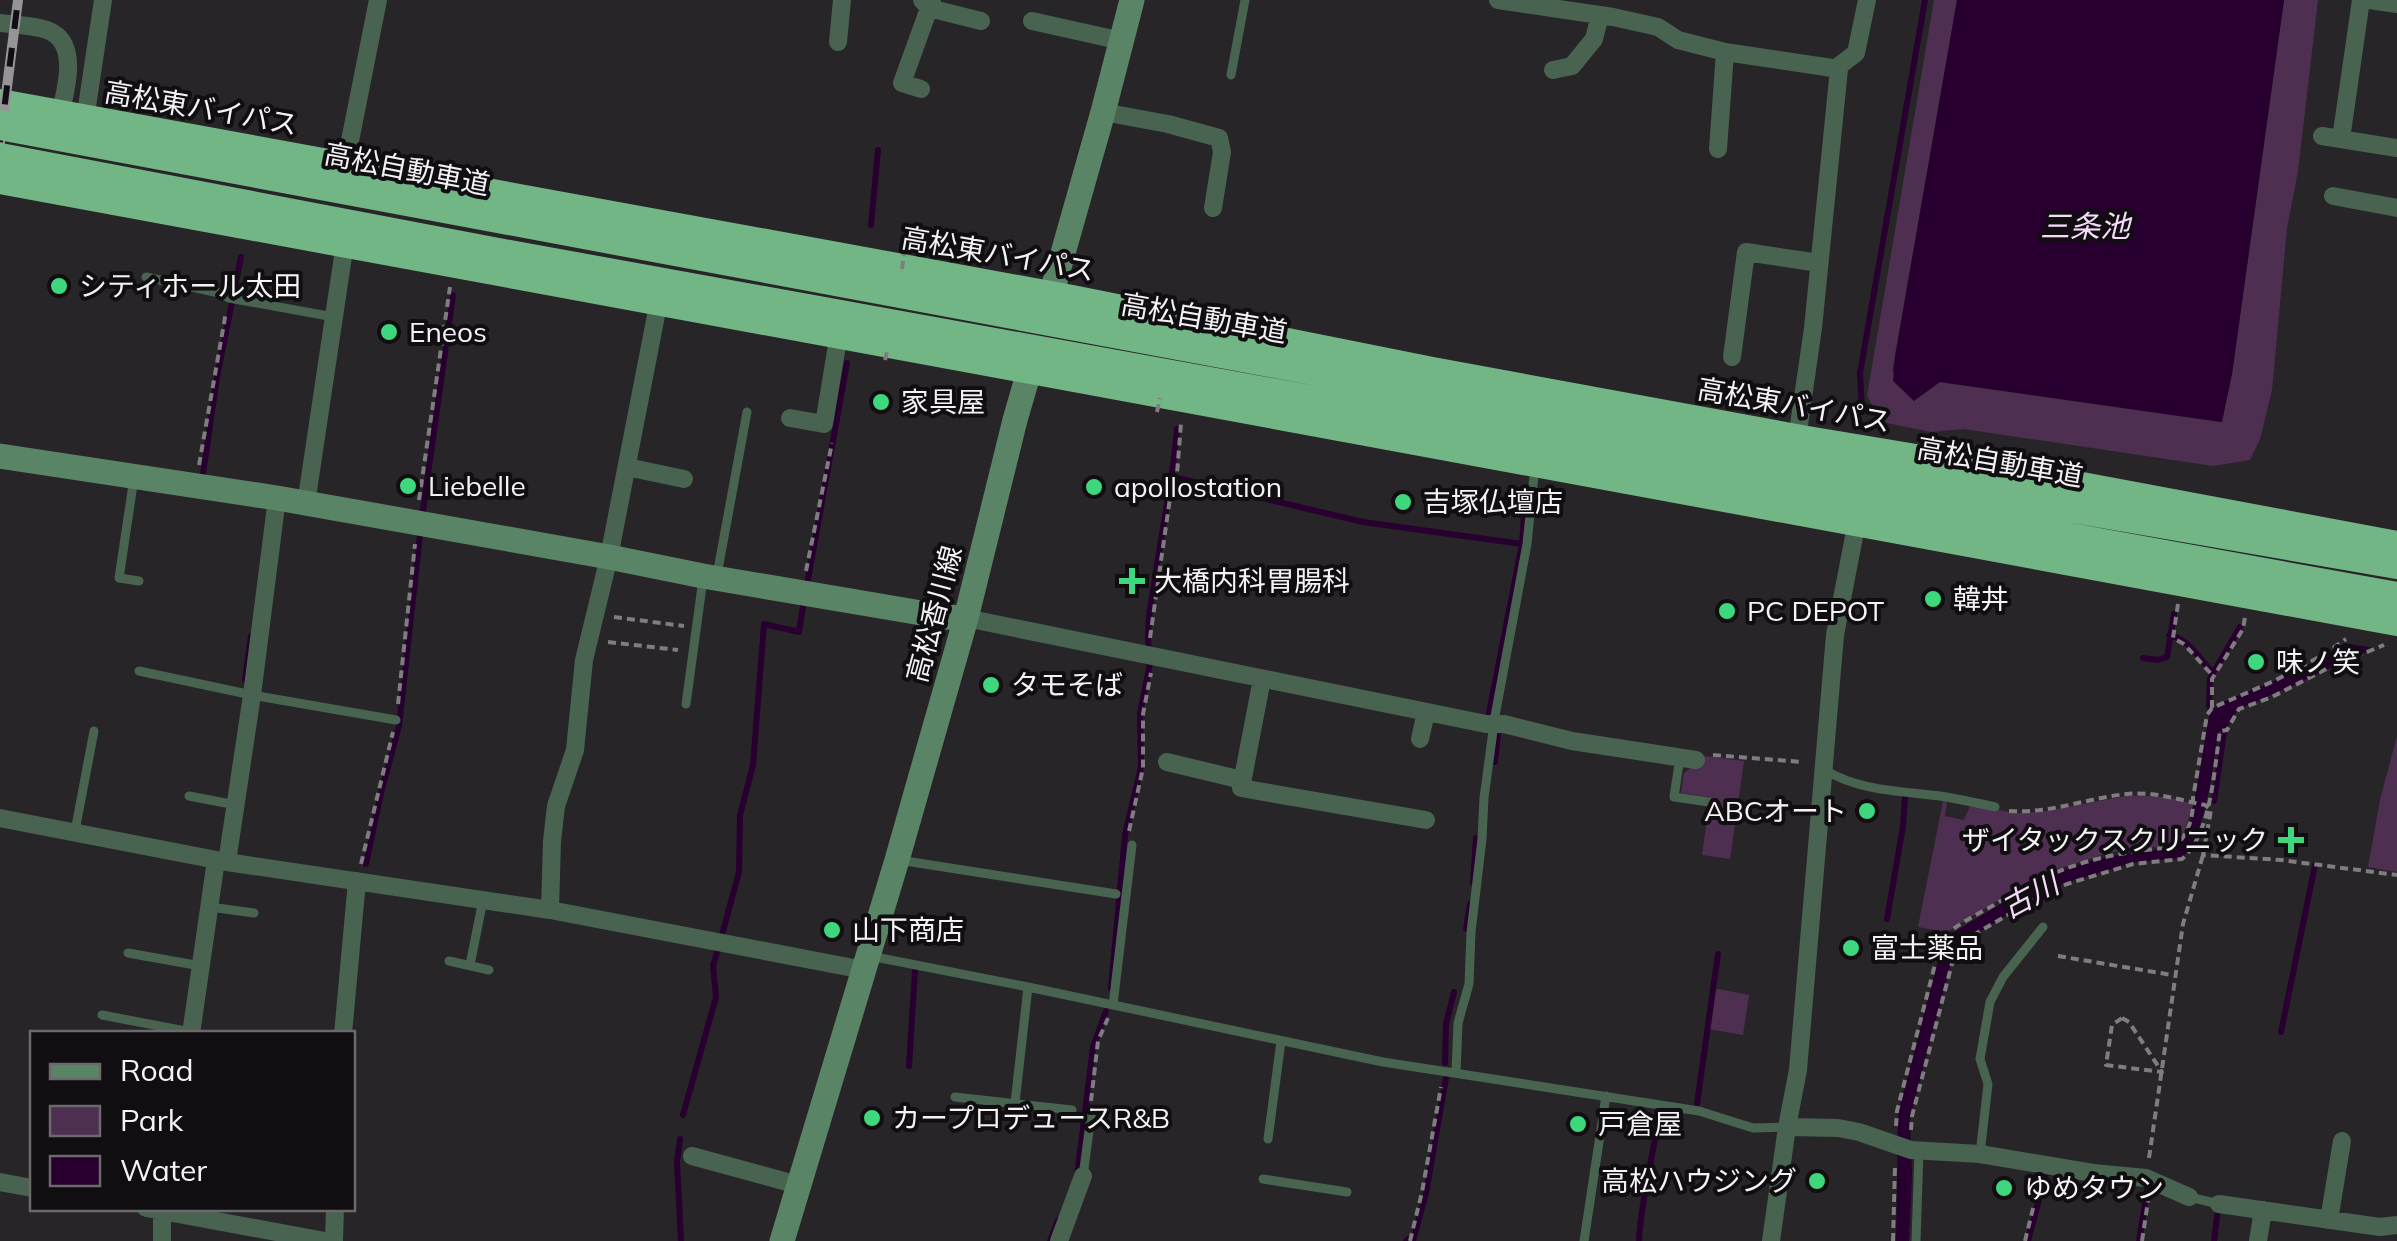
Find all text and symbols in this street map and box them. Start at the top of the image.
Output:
street label: 高松東バイパス [102,73,300,142]
street label: 高松自動車道 [321,135,493,202]
water label: 三条池 [2040,207,2133,245]
street label: 高松東バイパス [899,219,1097,288]
place label: シティホール太田 [79,268,301,303]
marker: シティホール太田 [48,275,70,297]
street label: 高松自動車道 [1118,286,1290,349]
place label: Eneos [409,314,487,349]
marker: Eneos [378,321,400,343]
street label: 高松東バイパス [1695,370,1893,439]
place label: 家具屋 [901,384,985,419]
marker: 家具屋 [870,391,892,413]
street label: 高松自動車道 [1914,430,2086,493]
place label: Liebelle [428,468,526,503]
place label: apollostation [1114,469,1282,504]
marker: Liebelle [397,475,419,497]
marker: apollostation [1083,476,1105,498]
place label: 吉塚仏壇店 [1423,484,1563,519]
marker: 吉塚仏壇店 [1392,491,1414,513]
street label: 高松香川線 [898,542,969,686]
place label: 大橋内科胃腸科 [1154,563,1350,598]
marker: 大橋内科胃腸科 [1119,568,1145,594]
place label: 韓丼 [1953,581,2009,616]
marker: 韓丼 [1922,588,1944,610]
place label: PC DEPOT [1747,593,1884,628]
marker: PC DEPOT [1716,600,1738,622]
place label: 味ノ笑 [2276,644,2360,679]
marker: 味ノ笑 [2245,651,2267,673]
place label: タモそば [1011,667,1123,702]
marker: タモそば [980,674,1002,696]
place label: ABCオート [1704,793,1847,828]
marker: ABCオート [1856,800,1878,822]
place label: ザイタックスクリニック [1962,822,2268,857]
marker: ザイタックスクリニック [2278,827,2304,853]
water label: 古川 [1994,863,2068,926]
place label: 山下商店 [852,912,964,947]
marker: 山下商店 [821,919,843,941]
place label: 富士薬品 [1871,930,1983,965]
marker: 富士薬品 [1840,937,1862,959]
legend [30,1031,355,1211]
text: Road [120,1051,194,1089]
place label: カープロデュースR&B [892,1100,1170,1135]
text: Park [120,1101,184,1139]
place label: 戸倉屋 [1598,1106,1682,1141]
marker: カープロデュースR&B [861,1107,883,1129]
marker: 戸倉屋 [1567,1113,1589,1135]
text: Water [120,1151,207,1189]
place label: 高松ハウジング [1601,1163,1797,1198]
marker: 高松ハウジング [1806,1170,1828,1192]
place label: ゆめタウン [2024,1170,2164,1205]
marker: ゆめタウン [1993,1177,2015,1199]

